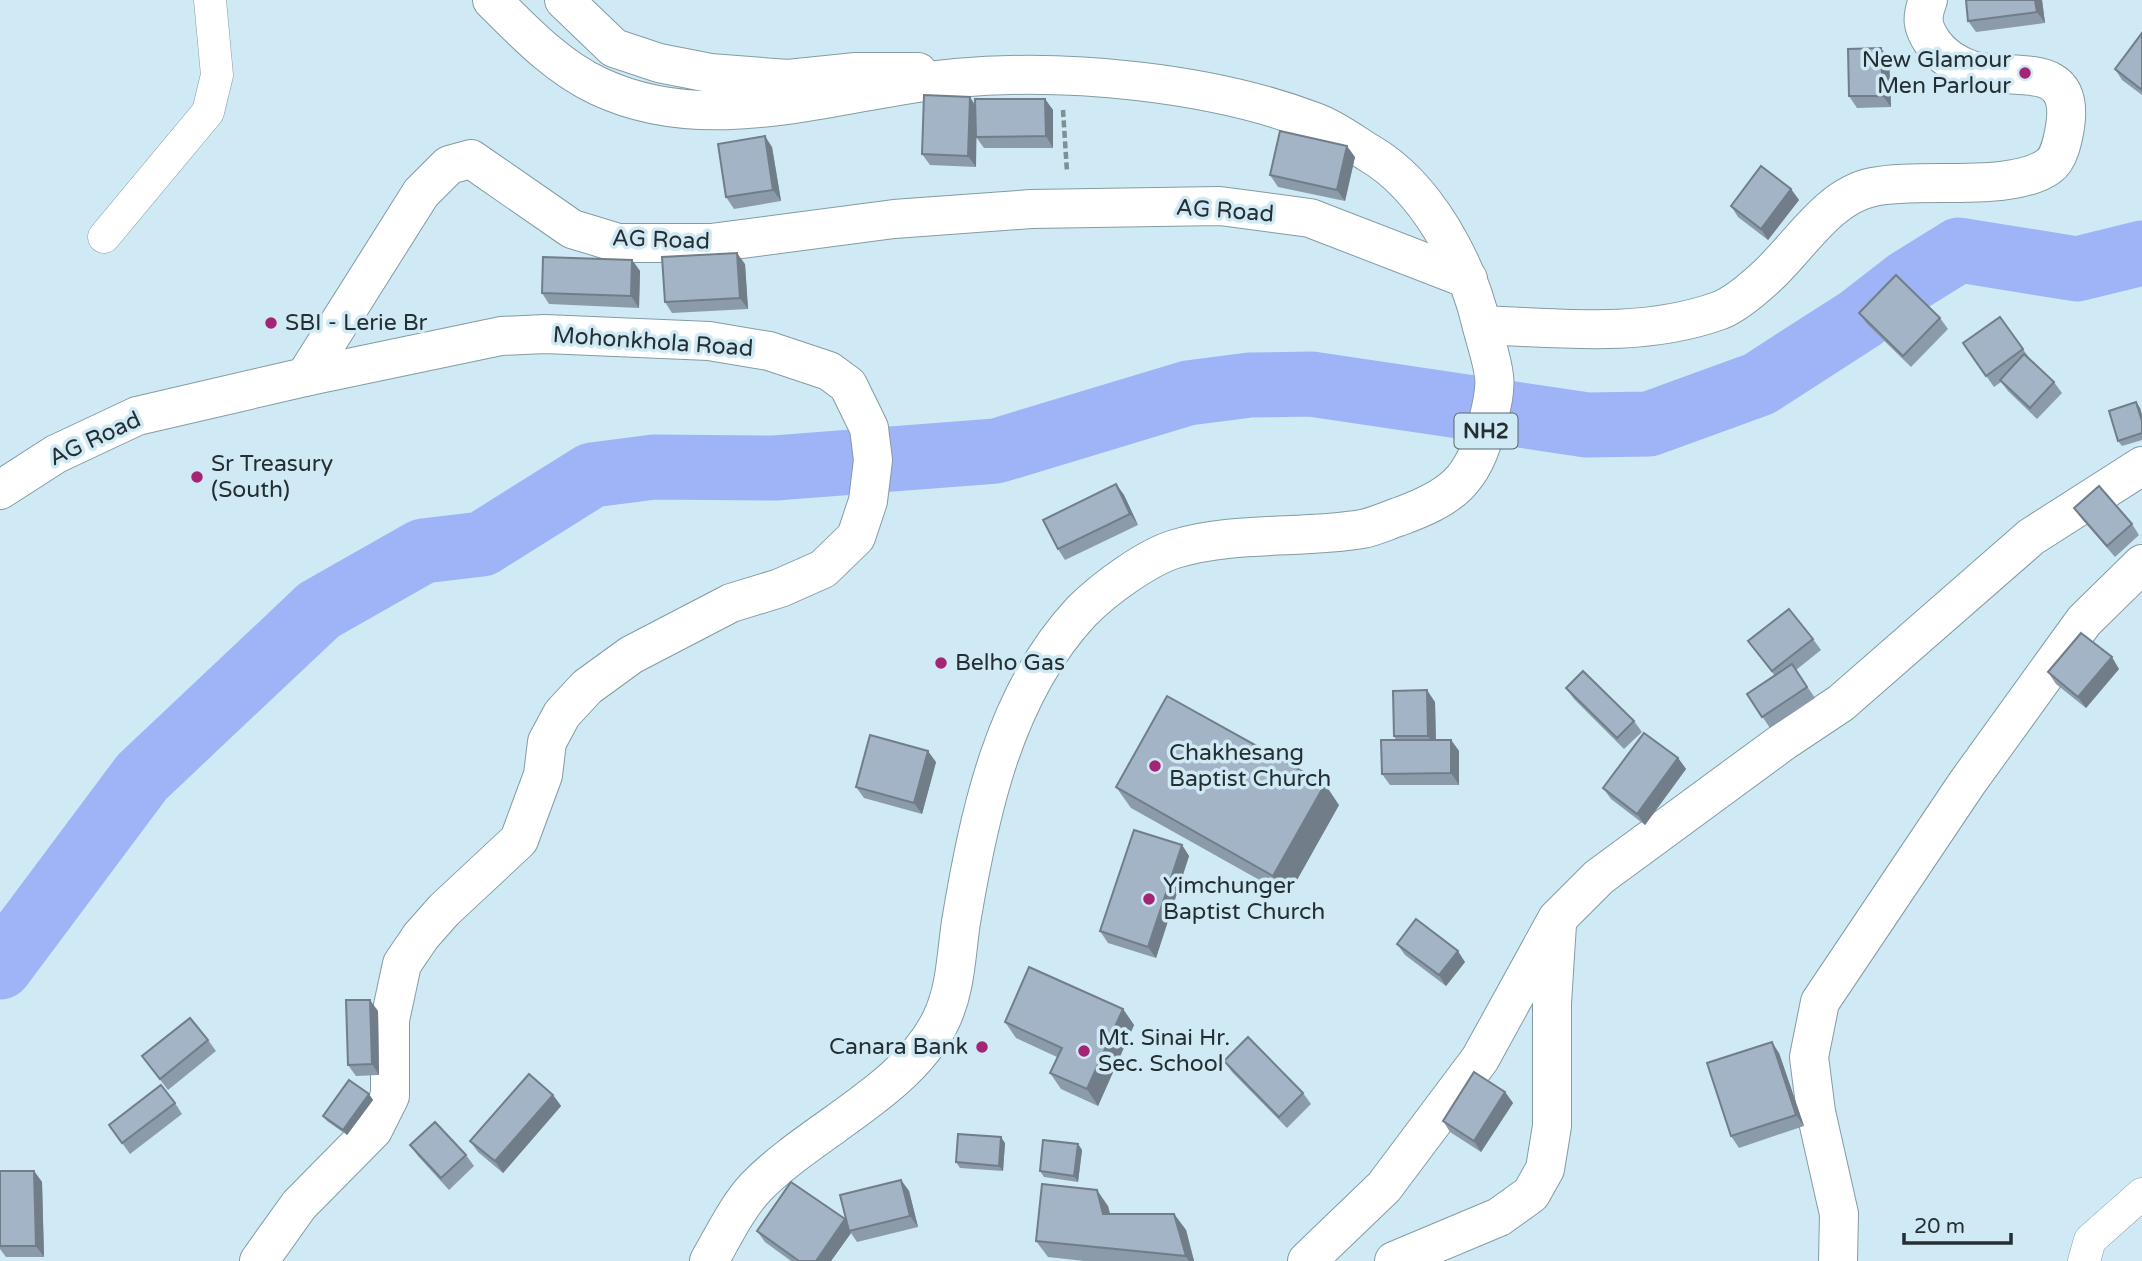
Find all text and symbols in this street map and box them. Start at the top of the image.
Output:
place label: New Glamour Men Parlour [1862,46,2011,100]
marker: New Glamour Men Parlour [2017,65,2033,81]
street label: AG Road [1175,194,1275,228]
street label: AG Road [612,224,710,256]
place label: SBI - Lerie Br [285,309,428,337]
marker: SBI - Lerie Br [263,315,279,331]
street label: Mohonkhola Road [552,321,754,363]
street label: AG Road [45,406,145,472]
road number: NH2 [1454,414,1518,448]
place label: Sr Treasury (South) [211,450,333,504]
marker: Sr Treasury (South) [189,469,205,485]
place label: Belho Gas [955,649,1065,677]
marker: Belho Gas [933,655,949,671]
place label: Chakhesang Baptist Church [1169,739,1331,793]
marker: Chakhesang Baptist Church [1147,758,1163,774]
place label: Yimchunger Baptist Church [1163,872,1325,926]
marker: Yimchunger Baptist Church [1141,891,1157,907]
place label: Mt. Sinai Hr. Sec. School [1098,1024,1230,1078]
place label: Canara Bank [829,1033,968,1061]
marker: Canara Bank [974,1039,990,1055]
marker: Mt. Sinai Hr. Sec. School [1076,1043,1092,1059]
scale bar [1904,1202,2011,1246]
text: 20 m [1914,1214,1965,1239]

